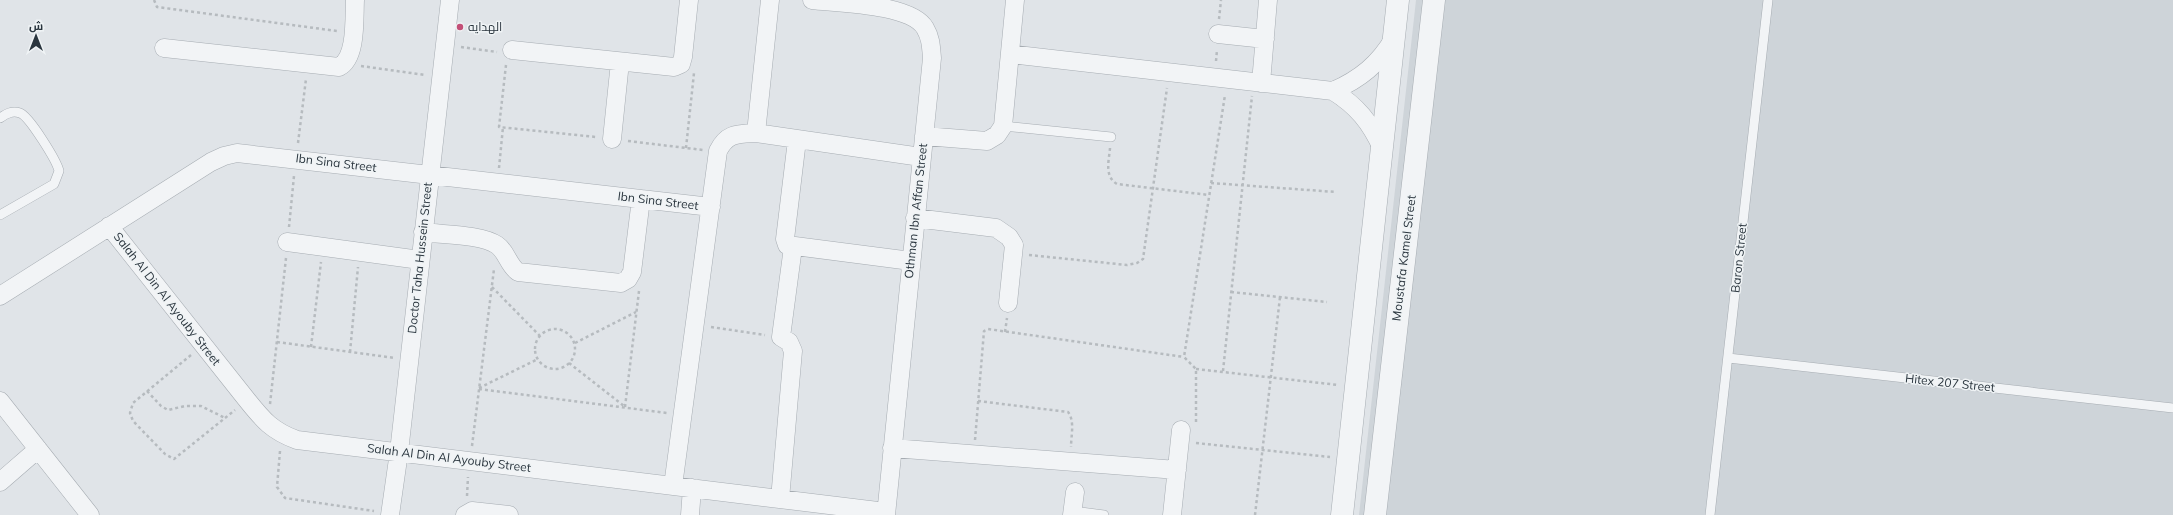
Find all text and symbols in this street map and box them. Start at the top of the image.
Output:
north arrow [16,16,56,56]
text: ش [29,19,43,33]
place label: الهدايه [468,19,502,34]
marker: الهدايه [455,22,465,32]
street label: Othman Ibn Affan Street [901,143,930,279]
street label: Ibn Sina Street [295,150,377,175]
street label: Doctor Taha Hussein Street [404,182,435,334]
street label: Ibn Sina Street [617,188,699,213]
street label: Moustafa Kamel Street [1388,194,1419,322]
street label: Baron Street [1727,222,1750,293]
street label: Salah Al Din Al Ayouby Street [111,229,224,368]
street label: Hitex 207 Street [1904,370,1996,395]
street label: Salah Al Din Al Ayouby Street [366,440,532,475]

